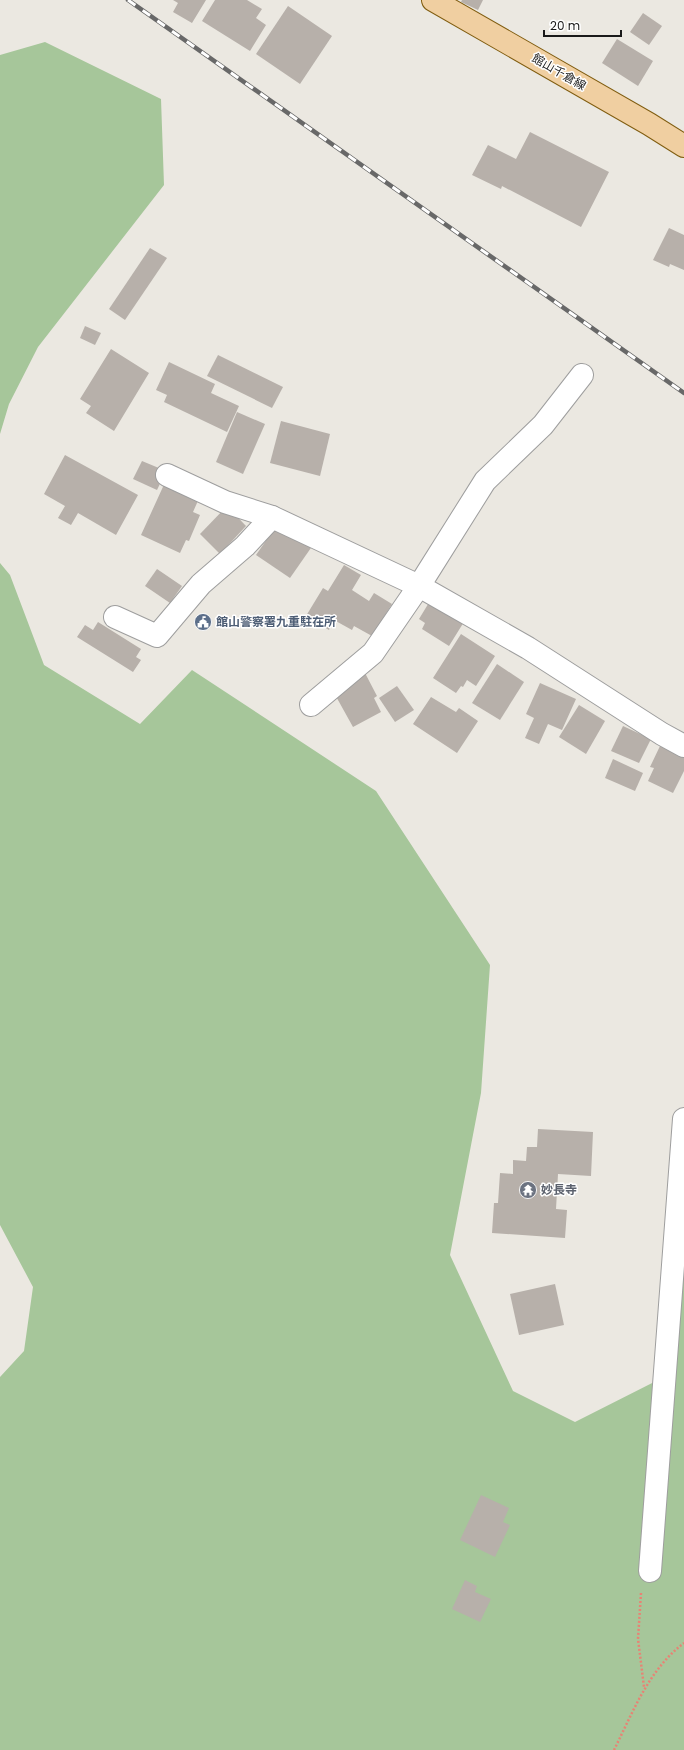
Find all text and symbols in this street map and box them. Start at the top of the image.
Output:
scale bar [544,12,621,38]
text: 20 m [550,17,580,34]
street label: 館山千倉線 [529,49,589,94]
public building icon: 館山警察署九重駐在所 [193,612,213,632]
place label: 館山警察署九重駐在所 [216,613,336,630]
temple icon: 妙長寺 [518,1180,538,1200]
place label: 妙長寺 [541,1181,577,1198]

